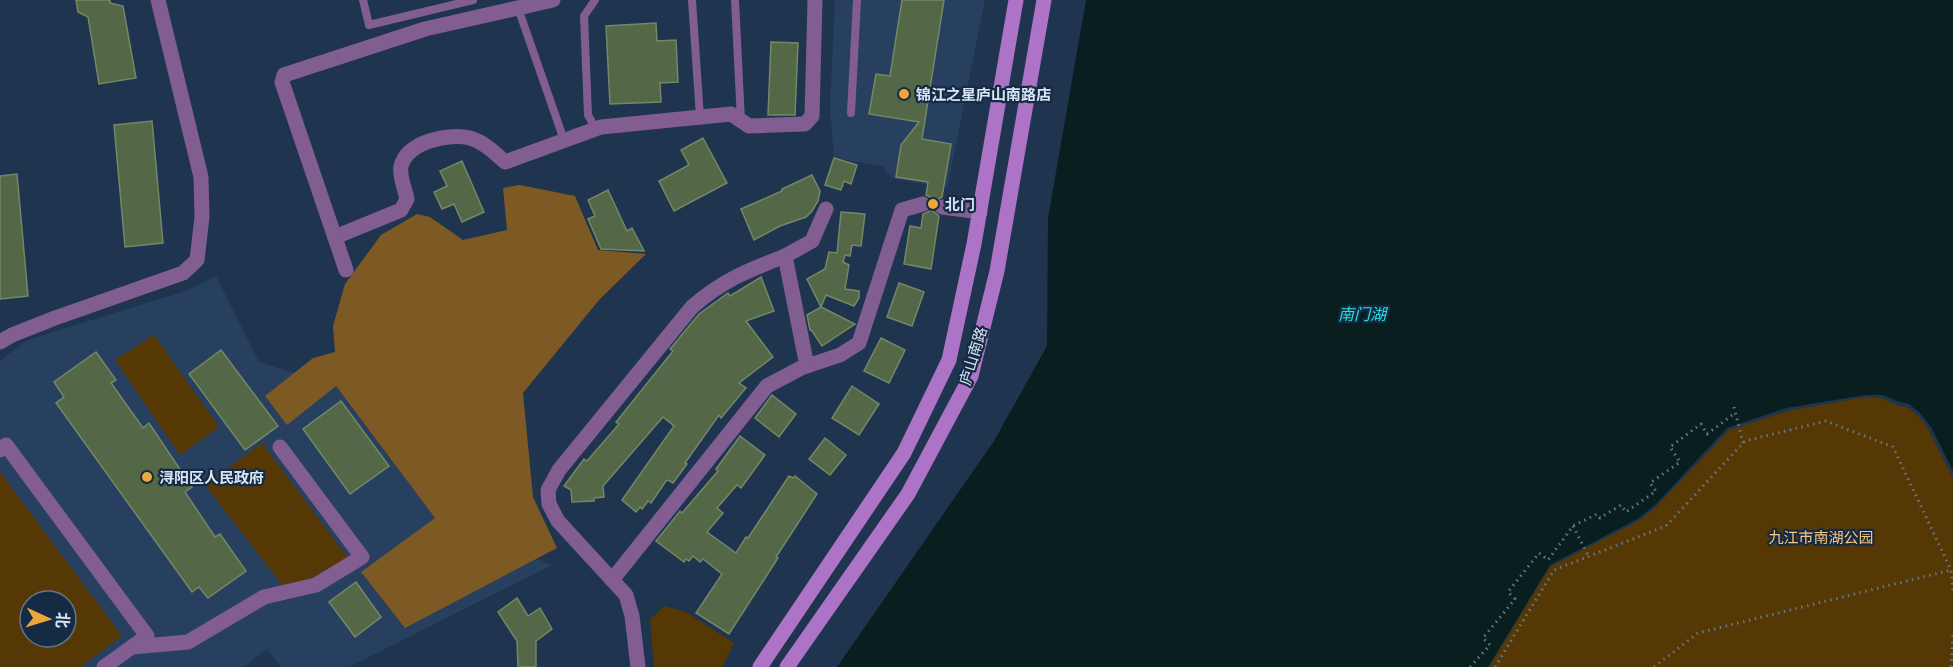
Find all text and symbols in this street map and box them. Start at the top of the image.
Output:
place label: 锦江之星庐山南路店 [916,85,1051,104]
marker: 锦江之星庐山南路店 [897,87,911,101]
place label: 北门 [945,195,975,214]
marker: 北门 [926,197,940,211]
water label: 南门湖 [1338,304,1389,324]
street label: 庐山南路 [955,325,991,387]
place label: 浔阳区人民政府 [159,468,264,487]
marker: 浔阳区人民政府 [140,470,154,484]
park label: 九江市南湖公园 [1768,528,1874,547]
north arrow [18,589,78,649]
text: 北 [52,611,73,629]

